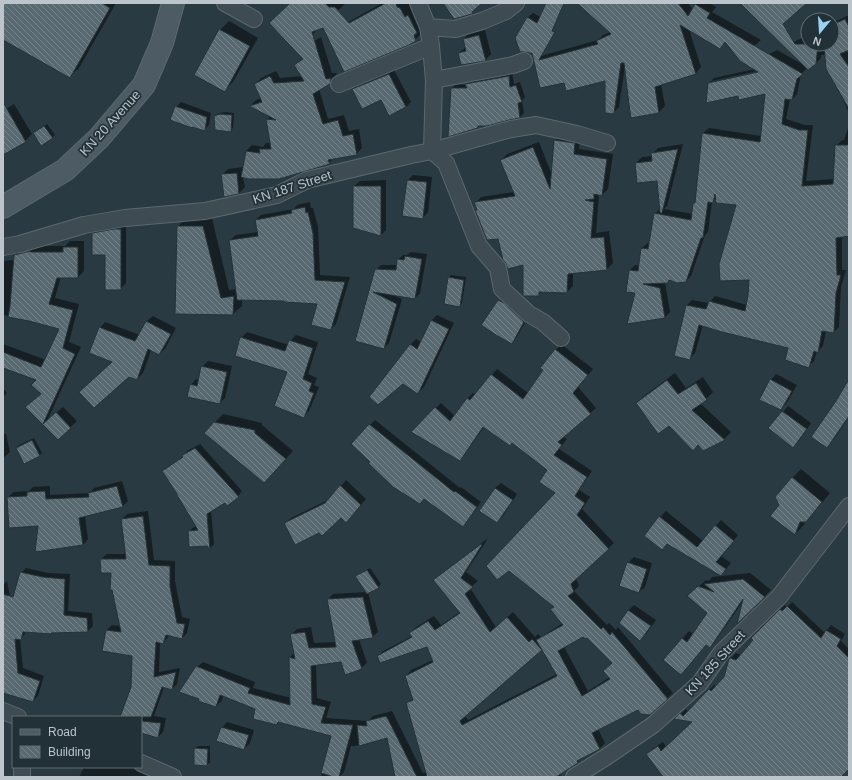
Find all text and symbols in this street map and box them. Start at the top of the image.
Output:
north arrow [800,12,840,52]
text: N [811,35,823,48]
street label: KN 20 Avenue [77,87,143,159]
street label: KN 187 Street [251,167,334,207]
street label: KN 185 Street [682,627,748,698]
legend [12,716,142,768]
text: Road [48,725,77,739]
text: Building [48,745,91,759]

